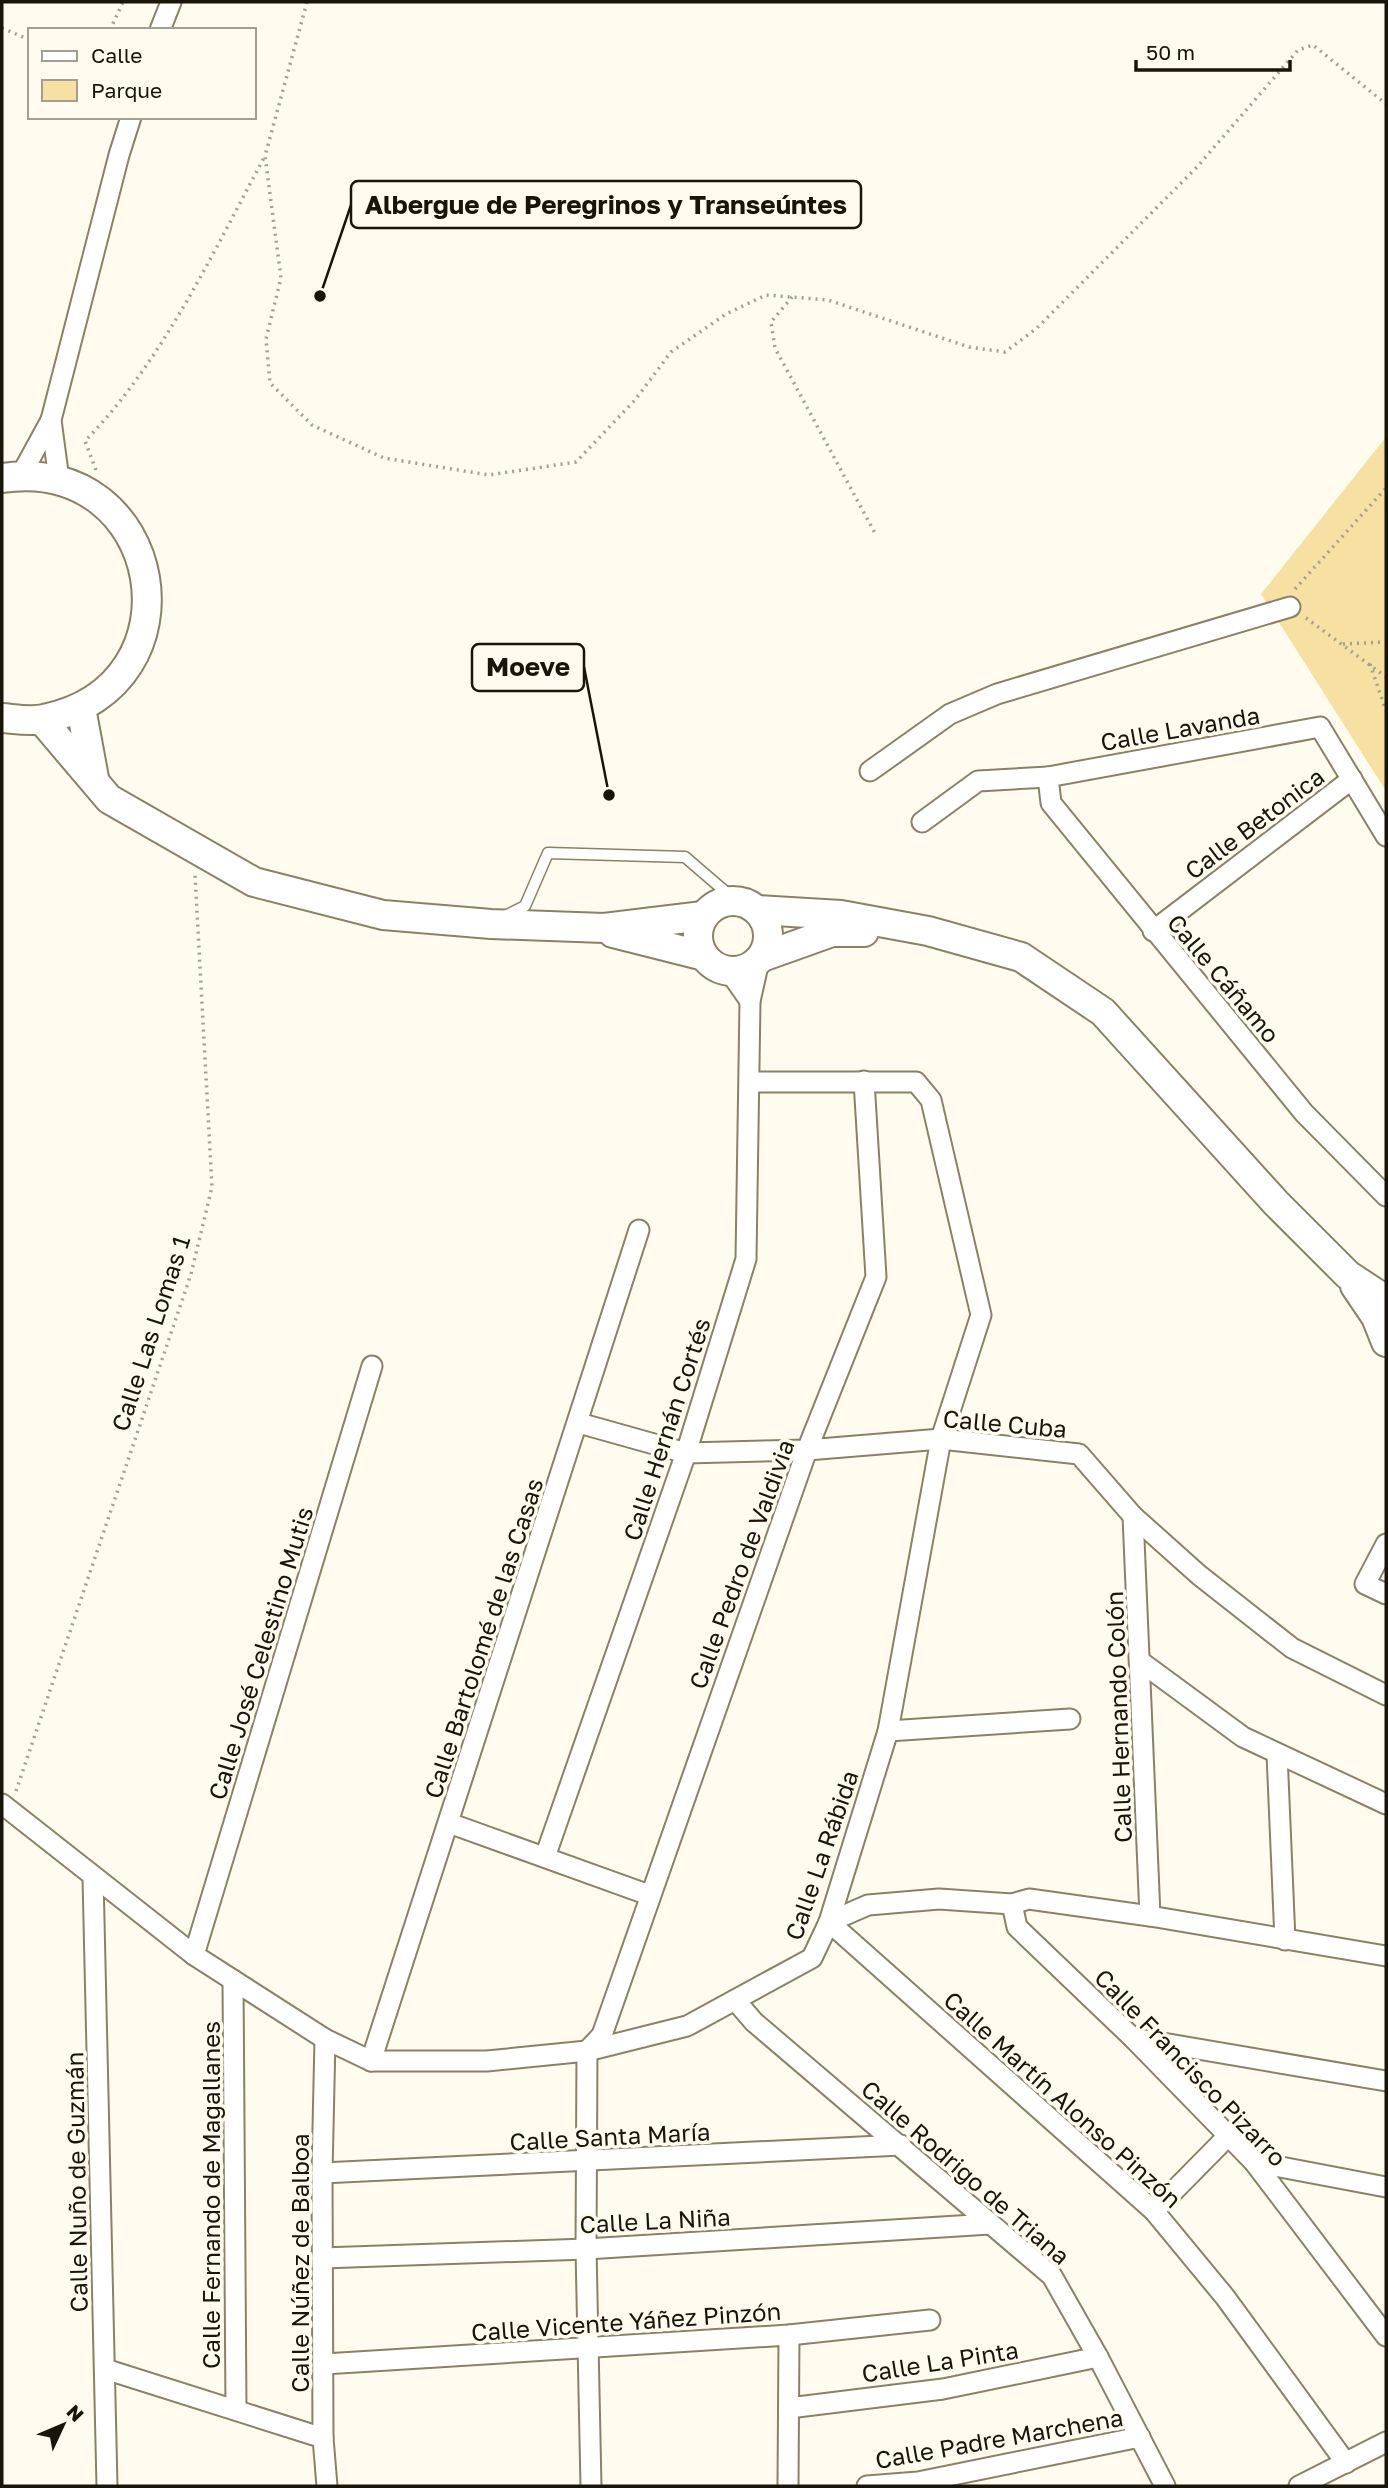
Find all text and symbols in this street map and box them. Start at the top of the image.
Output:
legend [28,28,256,119]
scale bar [1136,28,1290,72]
text: 50 m [1146,39,1195,65]
text: Calle [91,42,143,68]
text: Parque [91,77,162,103]
callout: Albergue de Peregrinos y Transeúntes [351,181,861,228]
text: Albergue de Peregrinos y Transeúntes [365,189,847,220]
callout: Moeve [472,644,584,691]
text: Moeve [486,651,570,682]
street label: Calle Lavanda [1098,700,1262,756]
street label: Calle Betonica [1179,761,1329,885]
street label: Calle Cáñamo [1162,908,1286,1048]
street label: Calle Las Lomas 1 [105,1231,195,1435]
street label: Calle Hernán Cortés [616,1314,716,1544]
street label: Calle Cuba [942,1403,1068,1443]
street label: Calle Pedro de Valdivia [682,1435,800,1693]
street label: Calle Bartolomé de las Casas [417,1474,549,1802]
street label: Calle José Celestino Mutis [202,1503,318,1803]
street label: Calle Hernando Colón [1099,1591,1137,1843]
street label: Calle La Rábida [778,1766,864,1944]
street label: Calle Francisco Pizarro [1089,1962,1293,2172]
street label: Calle Martín Alonso Pinzón [938,1985,1188,2213]
street label: Calle Fernando de Magallanes [196,2021,225,2369]
street label: Calle Nuño de Guzmán [59,2051,93,2313]
street label: Calle Rodrigo de Triana [856,2074,1076,2270]
street label: Calle Santa María [509,2116,711,2156]
street label: Calle Núñez de Balboa [285,2133,314,2393]
street label: Calle La Niña [579,2202,731,2238]
street label: Calle Vicente Yáñez Pinzón [470,2296,782,2346]
street label: Calle La Pinta [860,2334,1020,2388]
north arrow [28,2390,98,2460]
text: N [62,2400,89,2426]
street label: Calle Padre Marchena [873,2402,1125,2474]

